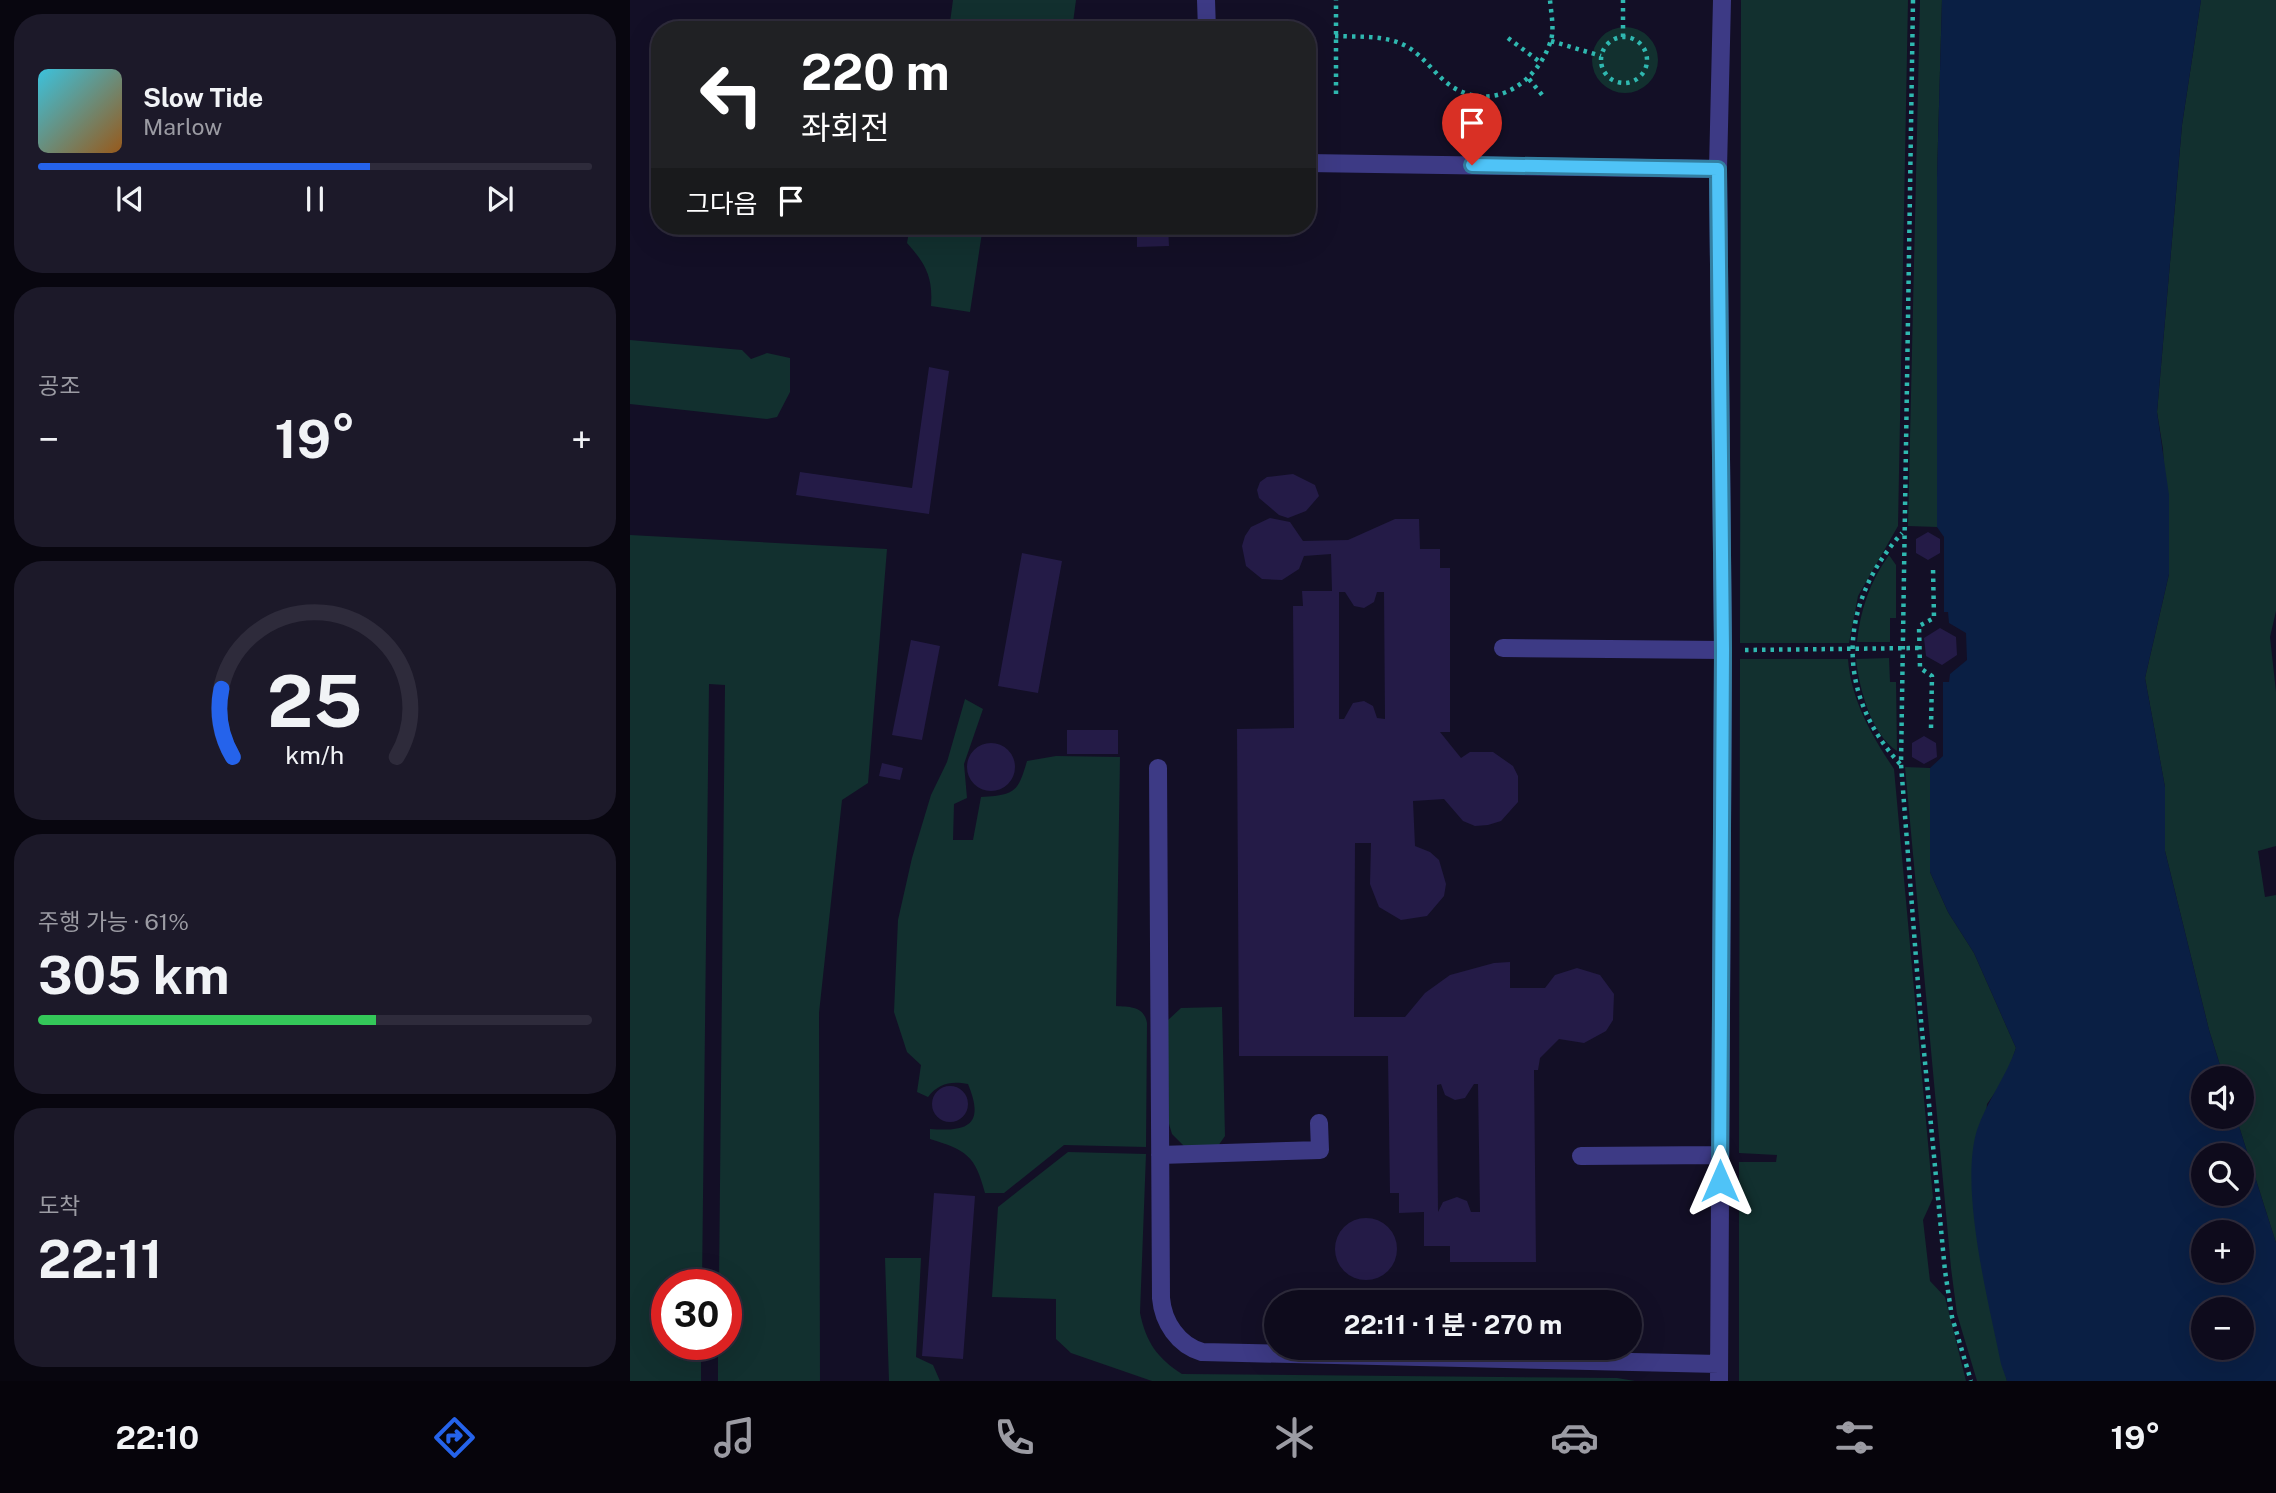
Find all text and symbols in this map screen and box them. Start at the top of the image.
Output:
text: 220 m [801,43,950,101]
icon: left [686,49,777,140]
text: Slow Tide [143,82,263,113]
pin [1442,93,1502,165]
icon: arrive [1453,104,1491,142]
text: 좌회전 [801,109,889,146]
text: Marlow [143,113,222,140]
icon: previous [111,180,149,218]
icon: pause [296,180,334,218]
icon: next [481,180,519,218]
icon: arrive [772,182,810,220]
text: 그다음 [686,188,758,219]
text: 공조 [38,372,80,399]
text: 19° [274,409,356,470]
text: − [38,417,59,462]
text: + [571,417,592,462]
text: 25 [267,658,363,743]
text: km/h [286,739,344,769]
text: 주행 가능 · 61% [38,908,189,935]
text: 305 km [38,945,229,1006]
map controls [2191,1066,2254,1360]
button: sound [2191,1066,2254,1129]
button: search [2191,1143,2254,1206]
position arrow [1683,1144,1757,1218]
text: 도착 [38,1192,80,1219]
button: + [2191,1220,2254,1283]
text: 22:11 [38,1229,163,1290]
speed limit sign: 30 [651,1269,742,1360]
button: − [2191,1297,2254,1360]
text: 22:11 · 1 분 · 270 m [1344,1309,1562,1340]
icon: directions [430,1413,479,1462]
icon: music [710,1413,759,1462]
icon: phone [990,1413,1039,1462]
icon: climate [1270,1413,1319,1462]
icon: car [1550,1413,1599,1462]
icon: filters [1830,1413,1879,1462]
text: 22:10 [116,1419,199,1456]
text: 19° [2110,1419,2160,1456]

